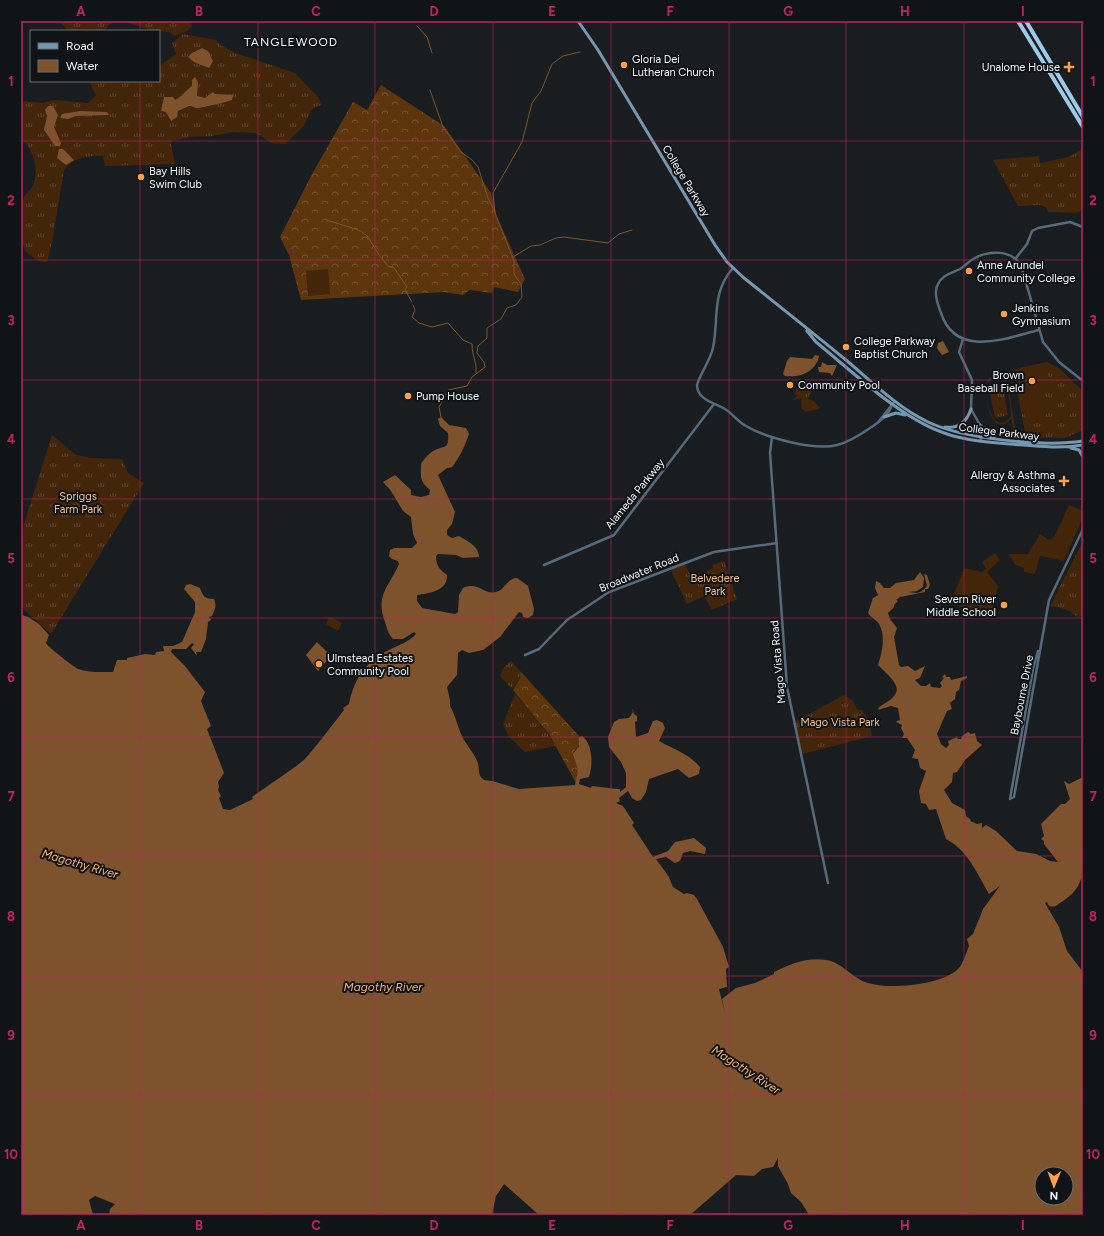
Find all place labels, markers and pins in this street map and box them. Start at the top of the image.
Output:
place label: Gloria Dei Lutheran Church [632,53,714,79]
marker: Gloria Dei Lutheran Church [619,60,629,70]
place label: Unalome House [982,61,1060,74]
marker: Unalome House [1063,61,1075,73]
place label: Bay Hills Swim Club [149,165,202,191]
marker: Bay Hills Swim Club [136,172,146,182]
place label: Anne Arundel Community College [977,259,1075,285]
marker: Anne Arundel Community College [964,266,974,276]
place label: Jenkins Gymnasium [1012,302,1070,328]
marker: Jenkins Gymnasium [999,309,1009,319]
place label: College Parkway Baptist Church [854,335,935,361]
marker: College Parkway Baptist Church [841,342,851,352]
place label: Brown Baseball Field [958,369,1024,395]
marker: Brown Baseball Field [1027,376,1037,386]
place label: Community Pool [798,379,880,392]
marker: Community Pool [785,380,795,390]
place label: Pump House [416,390,479,403]
marker: Pump House [403,391,413,401]
place label: Allergy & Asthma Associates [970,469,1055,495]
marker: Allergy & Asthma Associates [1058,475,1070,487]
place label: Severn River Middle School [926,593,996,619]
marker: Severn River Middle School [999,600,1009,610]
place label: Ulmstead Estates Community Pool [327,652,413,678]
marker: Ulmstead Estates Community Pool [314,659,324,669]

